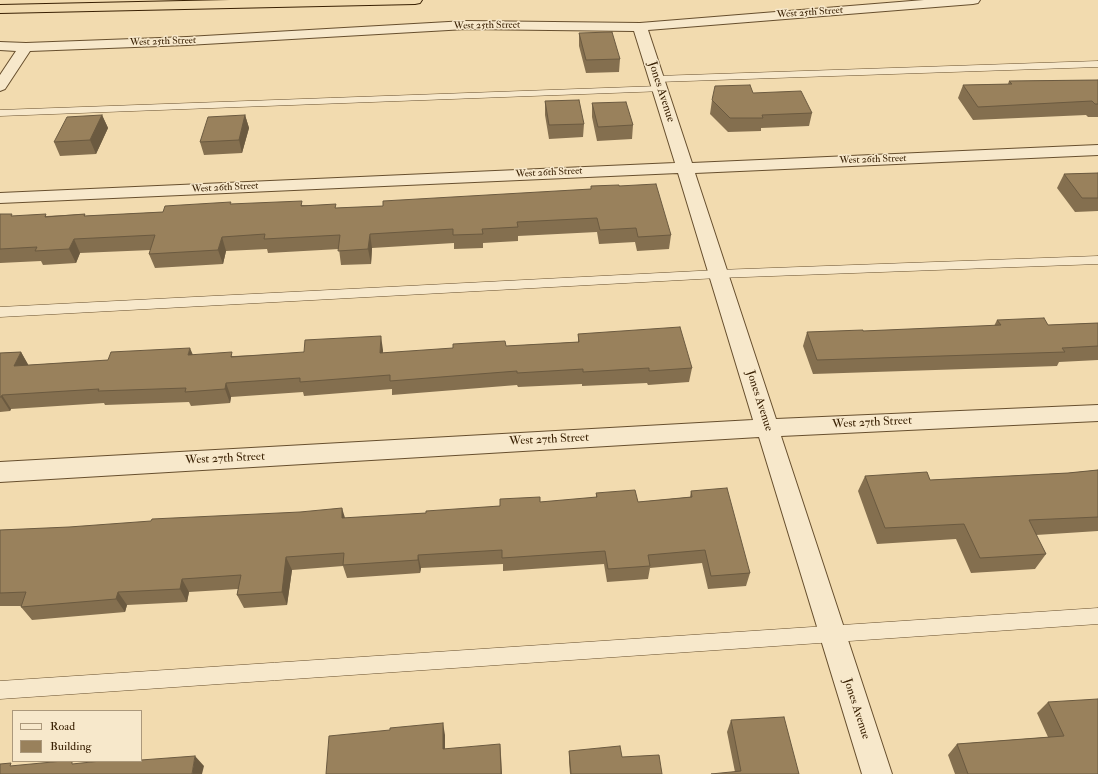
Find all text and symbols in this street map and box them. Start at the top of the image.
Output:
street label: West 25th Street [776,5,844,21]
street label: West 25th Street [454,19,520,33]
street label: West 25th Street [130,35,196,49]
street label: Jones Avenue [644,60,678,124]
street label: West 26th Street [839,153,907,167]
street label: West 26th Street [515,165,583,181]
street label: West 26th Street [191,180,259,196]
street label: Jones Avenue [742,369,776,433]
street label: West 27th Street [832,414,912,432]
street label: West 27th Street [509,431,589,449]
street label: West 27th Street [185,450,265,468]
street label: Jones Avenue [839,677,873,741]
legend [12,710,142,762]
text: Road [50,719,75,734]
text: Building [50,739,91,754]

